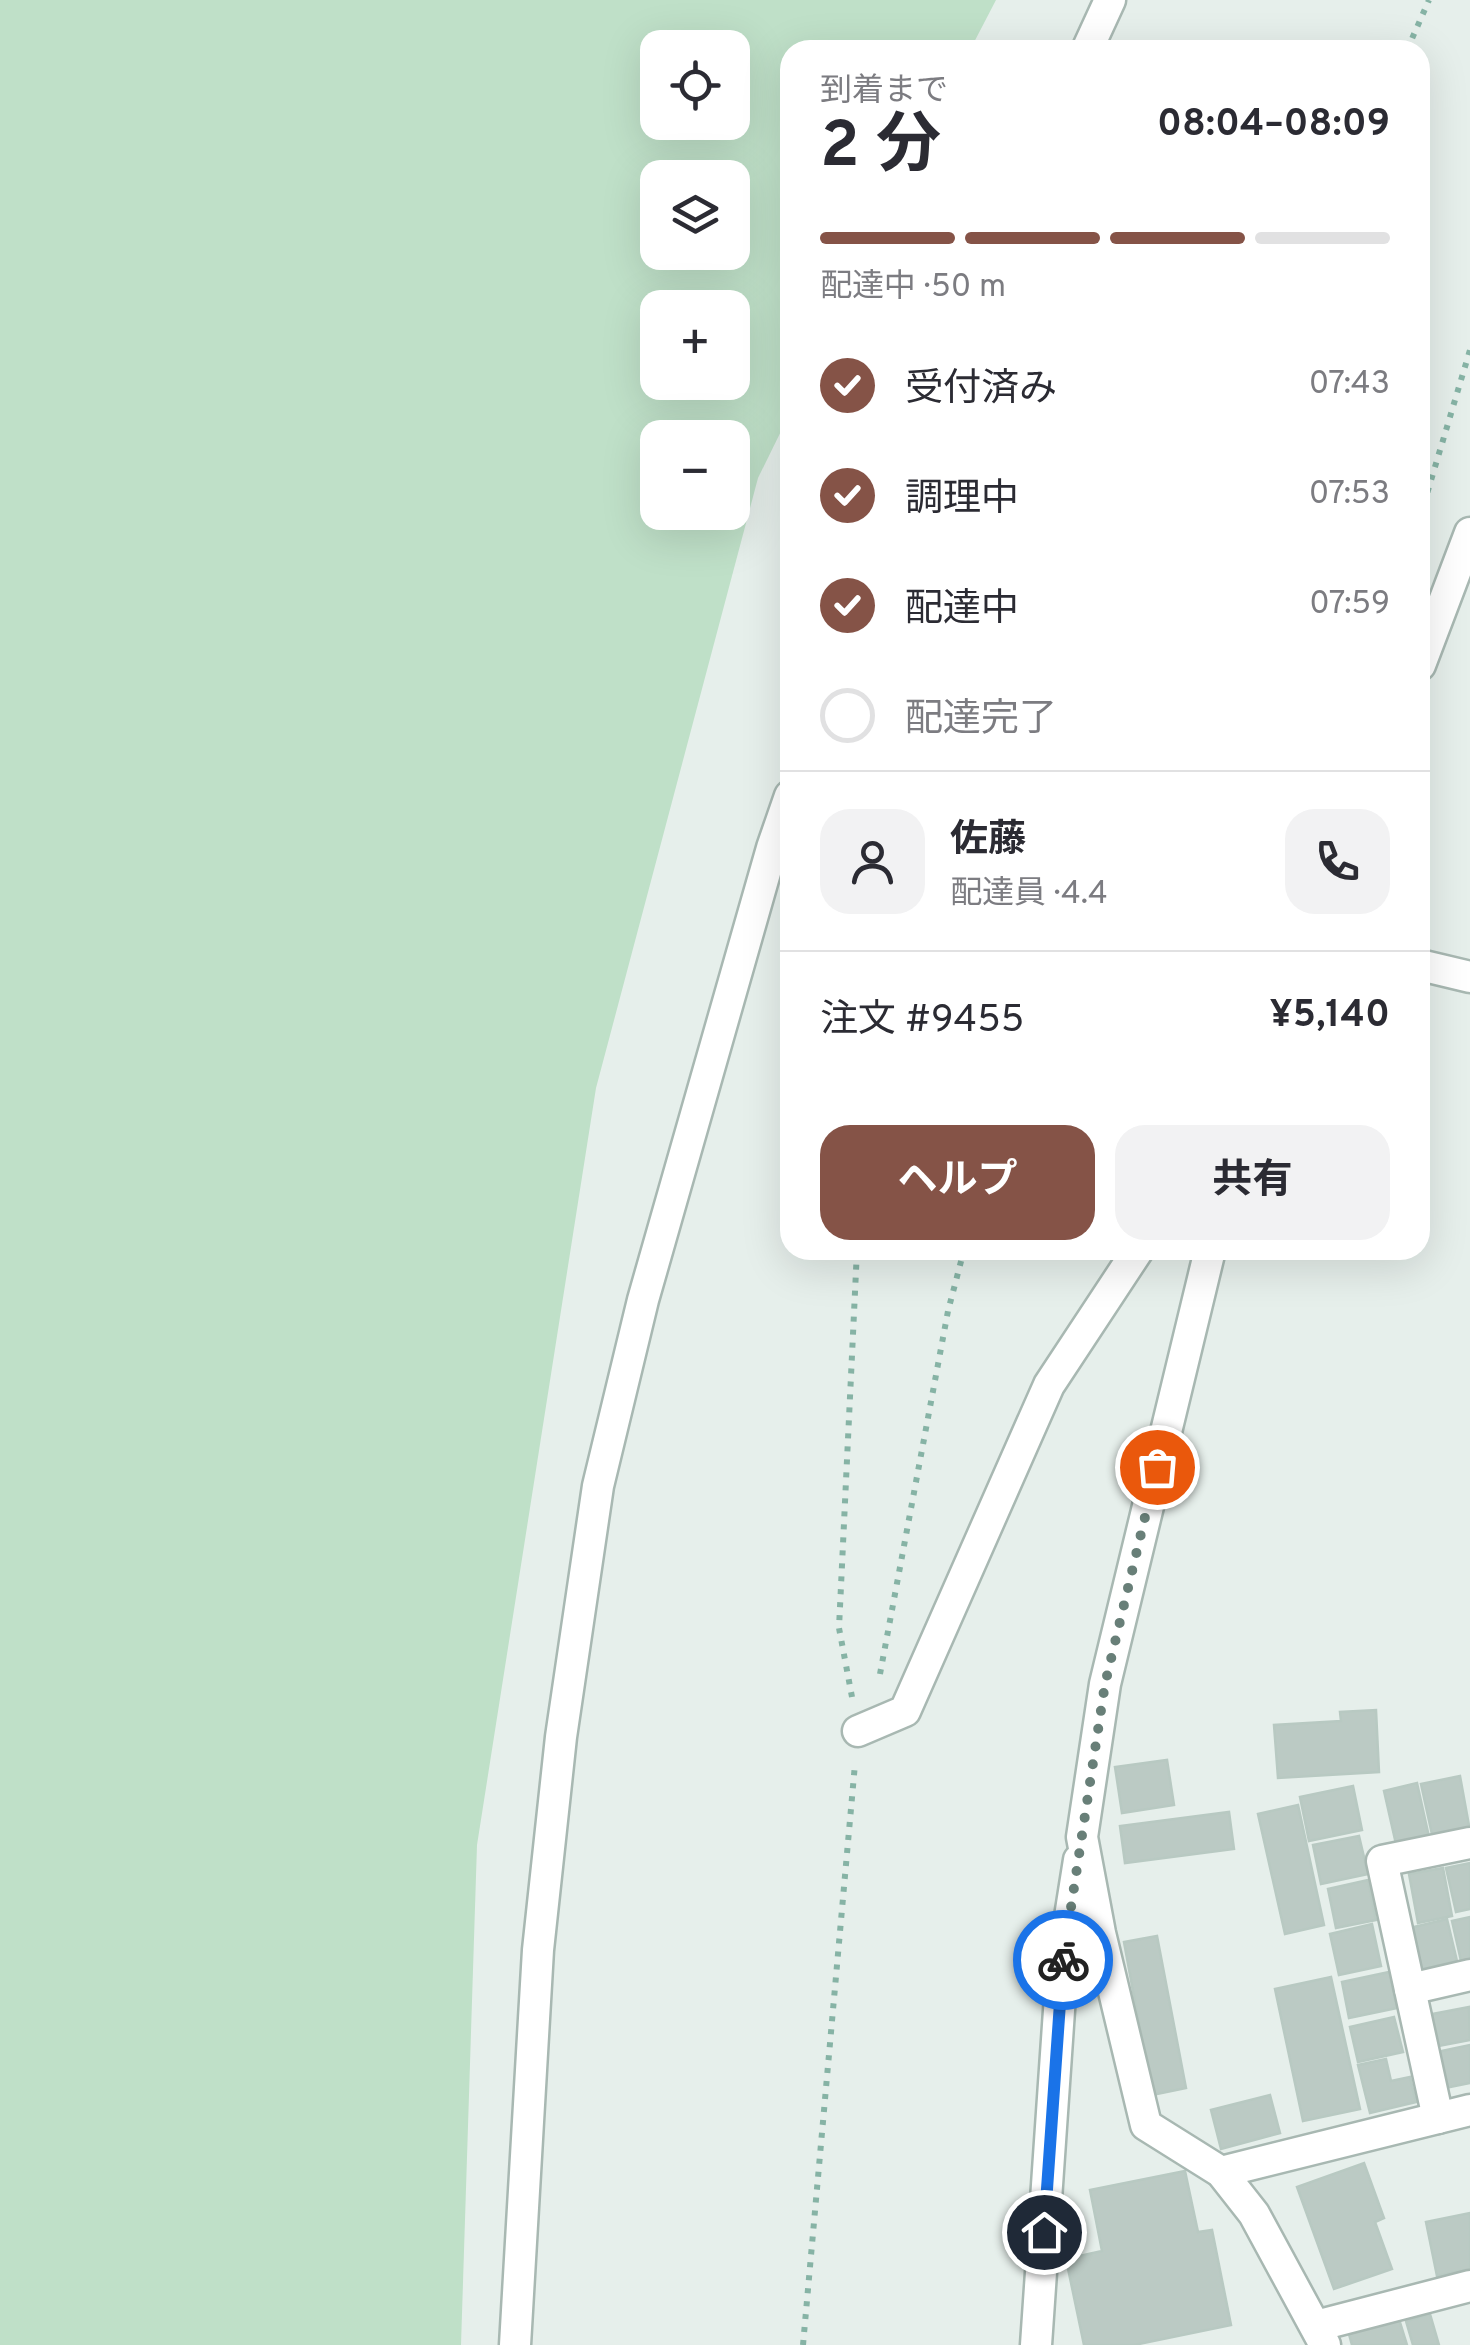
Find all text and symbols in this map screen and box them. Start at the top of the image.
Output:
map controls [640,30,750,530]
button: locate [640,30,750,140]
text: 到着まで [820,72,948,112]
text: 08:04–08:09 [1157,101,1390,150]
text: 2 分 [820,108,941,190]
button: layers [640,160,750,270]
text: 配達中 · 50 m [820,268,1006,308]
button: + [640,290,750,400]
icon: check [820,358,875,413]
text: 07:43 [1309,365,1390,405]
text: 受付済み [905,366,1057,415]
button: − [640,420,750,530]
icon: check [820,468,875,523]
text: 07:53 [1309,475,1390,515]
text: 調理中 [905,476,1019,525]
icon: check [820,578,875,633]
text: 07:59 [1309,585,1390,625]
text: 配達中 [905,586,1019,635]
text: 配達完了 [905,696,1057,745]
button: person [820,809,925,914]
button: phone [1285,809,1390,914]
text: 佐藤 [950,817,1026,866]
text: 配達員 · 4.4 [950,875,1108,915]
text: ¥5,140 [1270,992,1390,1041]
text: 注文 #9455 [820,997,1024,1046]
button: ヘルプ [820,1125,1095,1240]
button: 共有 [1115,1125,1390,1240]
pin [1115,1425,1200,1510]
icon: bag [1130,1440,1185,1495]
courier [1013,1910,1113,2010]
icon: bike [1036,1933,1091,1988]
pin [1002,2190,1087,2275]
icon: home [1017,2205,1072,2260]

